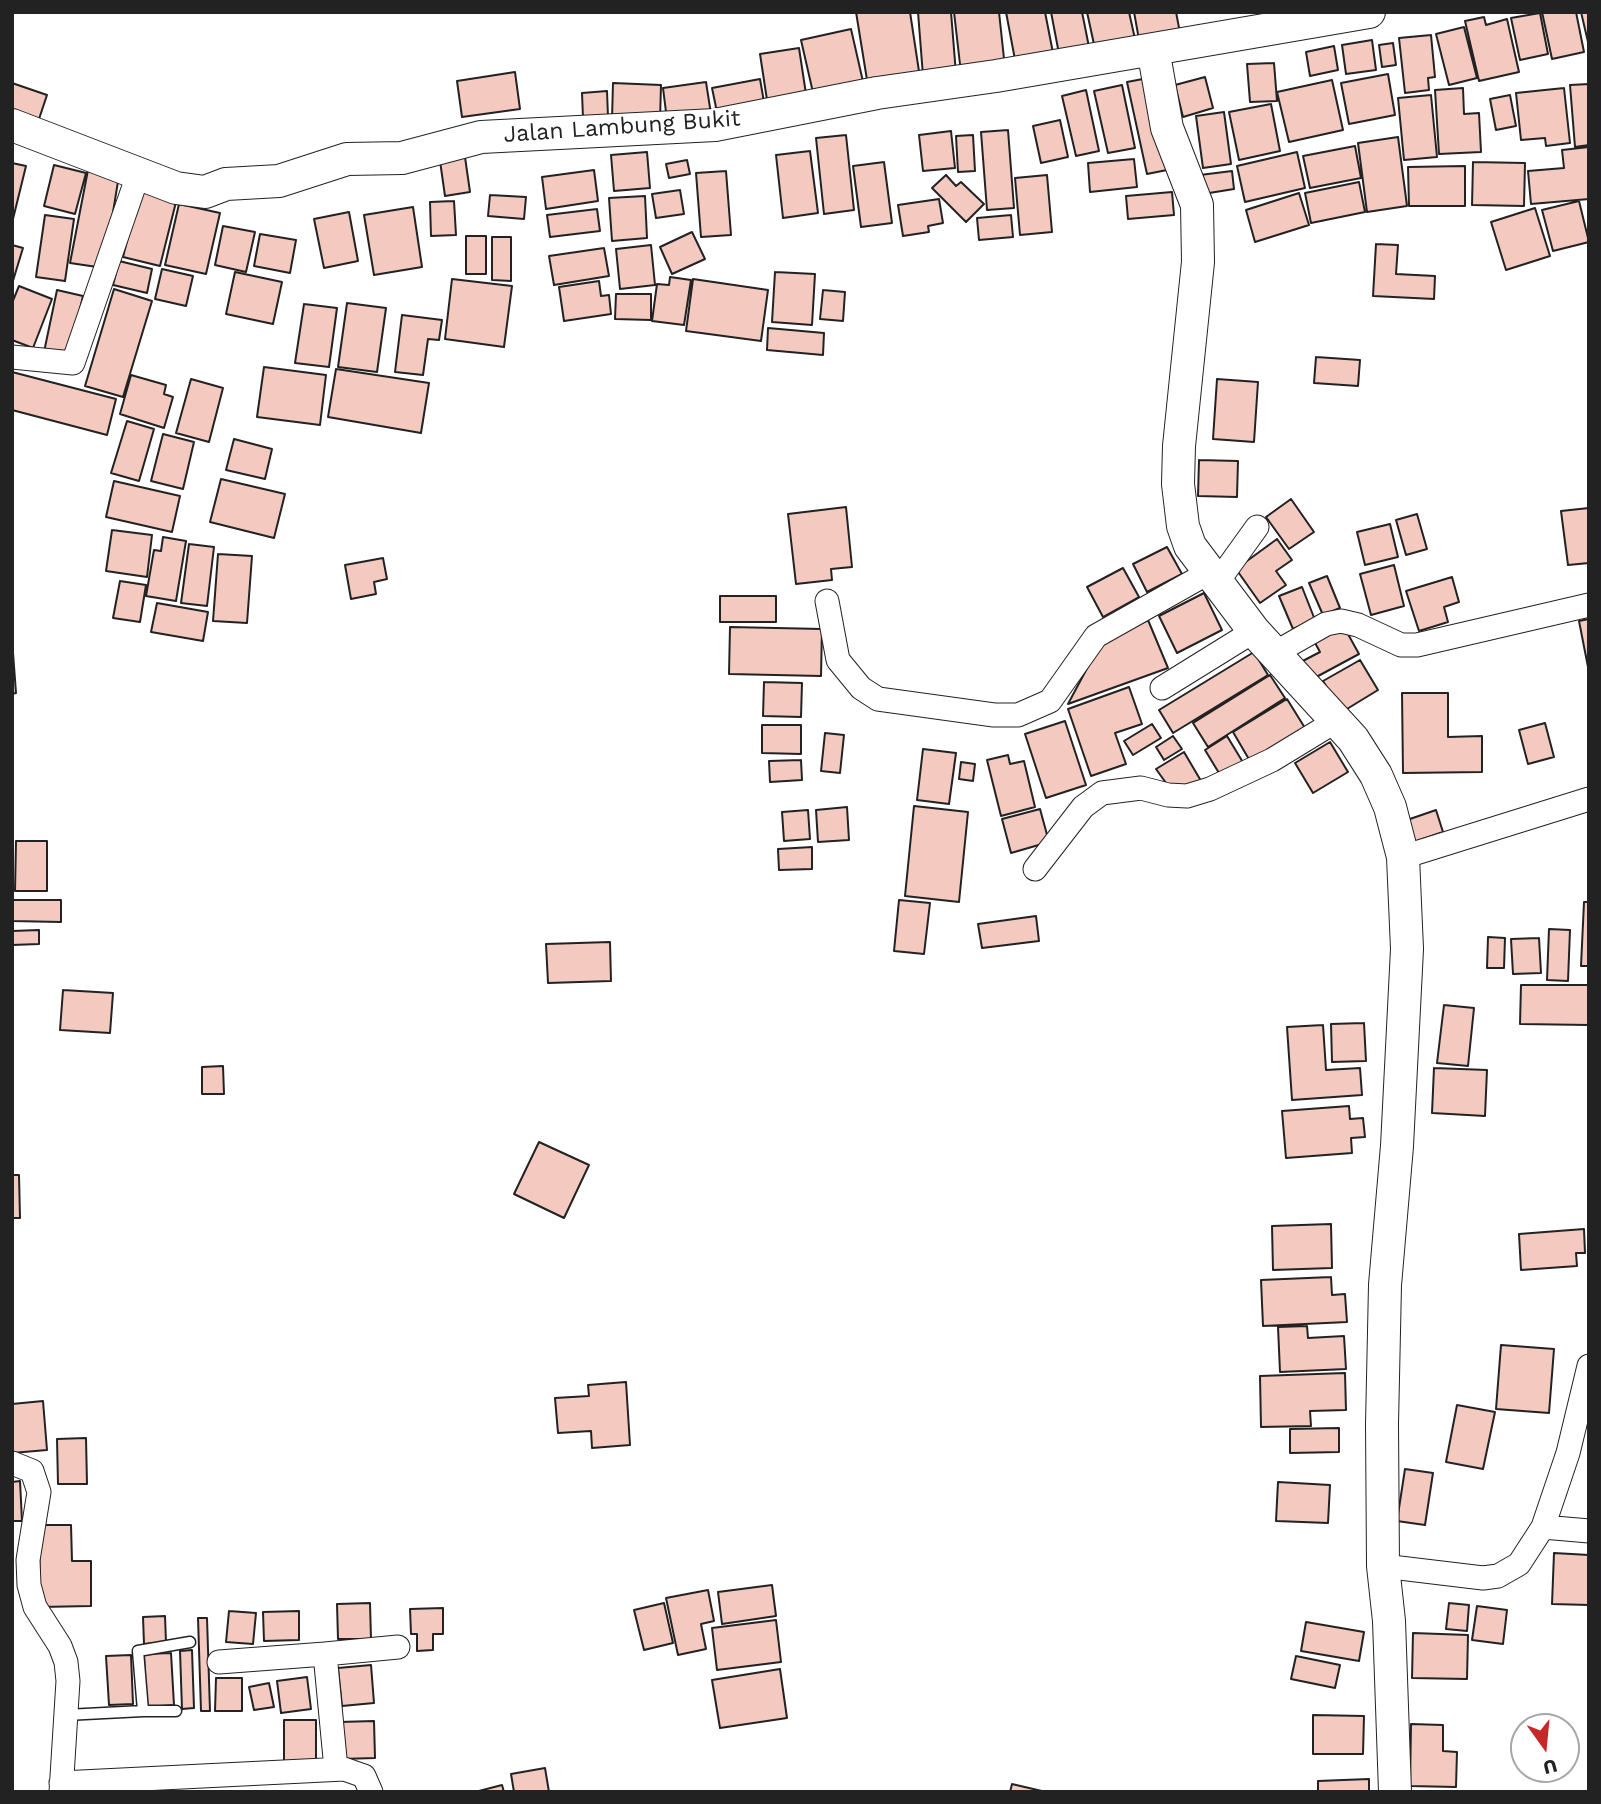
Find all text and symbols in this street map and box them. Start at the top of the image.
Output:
street label: Jalan Lambung Bukit [503,105,741,149]
north arrow [1510,1713,1580,1783]
text: U [1541,1754,1560,1780]

